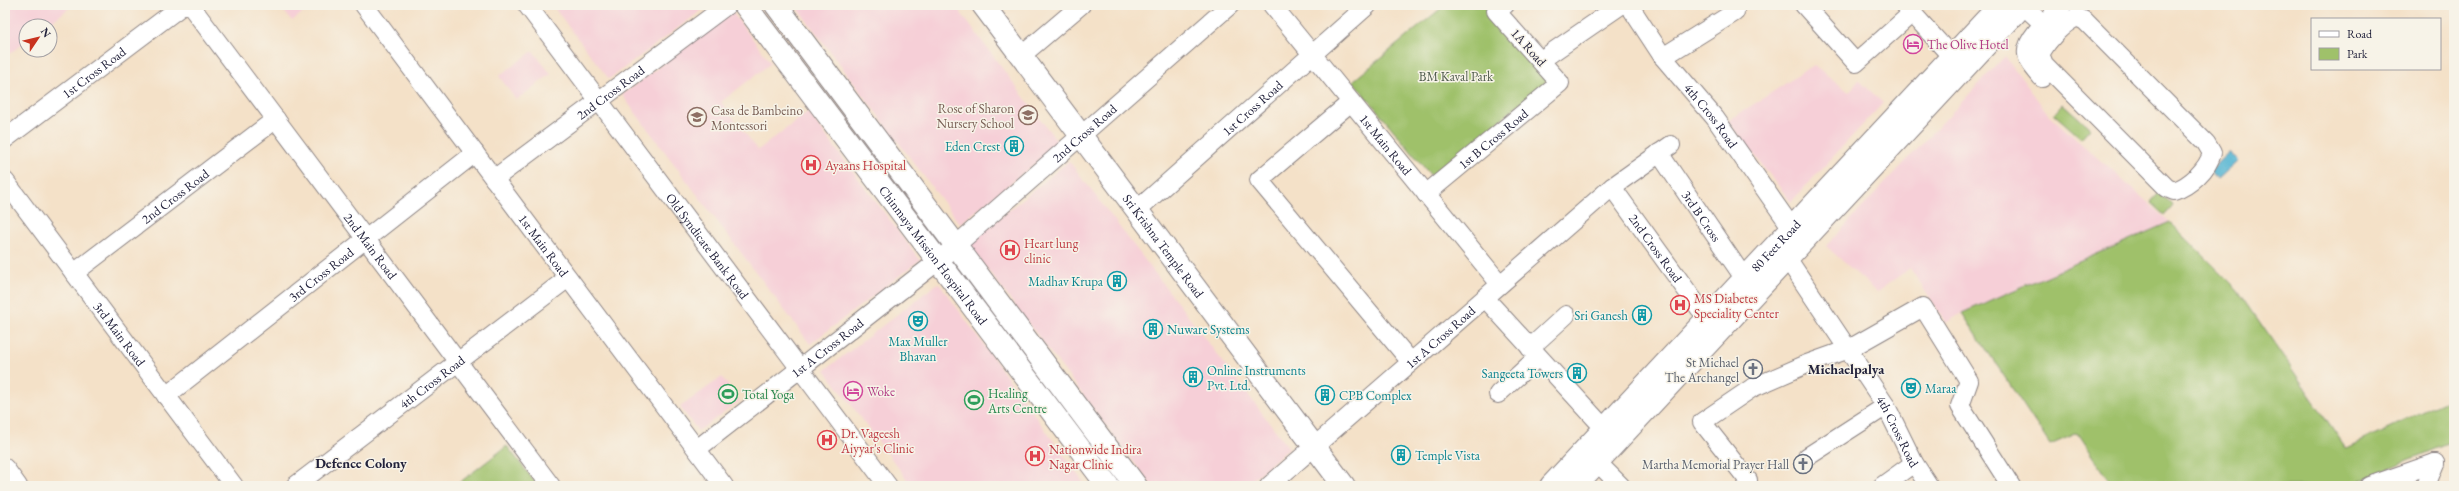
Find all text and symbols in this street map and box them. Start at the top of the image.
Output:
north arrow [18,18,58,58]
legend [2311,18,2441,70]
text: N [38,25,55,40]
street label: 1A Road [1507,25,1550,70]
text: Road [2347,26,2373,42]
hotel icon: The Olive Hotel [1902,33,1924,55]
place label: The Olive Hotel [1927,36,2009,53]
street label: 1st Cross Road [59,43,130,102]
text: Park [2347,46,2368,62]
street label: 2nd Cross Road [573,61,648,124]
park label: BM Kaval Park [1419,68,1494,85]
street label: 1st Cross Road [1219,76,1287,140]
street label: 4th Cross Road [1680,80,1742,152]
place label: Rose of Sharon Nursery School [937,100,1014,132]
street label: 2nd Cross Road [1049,100,1121,166]
place label: Casa de Bambeino Montessori [711,102,803,134]
school or university icon: Rose of Sharon Nursery School [1017,104,1039,126]
street label: 1st B Cross Road [1455,105,1532,173]
school or university icon: Casa de Bambeino Montessori [686,106,708,128]
street label: 1st Main Road [1356,111,1416,179]
building icon: Eden Crest [1003,135,1025,157]
place label: Eden Crest [945,138,1000,155]
hospital icon: Ayaans Hospital [800,154,822,176]
place label: Ayaans Hospital [824,157,906,174]
street label: 2nd Cross Road [138,165,213,228]
street label: Chinmaya Mission Hospital Road [875,182,991,329]
street label: 3rd B Cross [1678,187,1725,245]
street label: Old Syndicate Bank Road [662,190,753,303]
street label: Sri Krishna Temple Road [1119,191,1208,302]
street label: 2nd Main Road [340,209,401,283]
street label: 2nd Cross Road [1625,210,1686,286]
street label: 1st Main Road [514,211,572,280]
street label: 80 Feet Road [1747,216,1805,276]
place label: Heart lung clinic [1024,235,1079,267]
hospital icon: Heart lung clinic [999,239,1021,261]
street label: 3rd Cross Road [285,244,357,305]
building icon: Madhav Krupa [1106,270,1128,292]
place label: Madhav Krupa [1028,273,1104,290]
place label: MS Diabetes Speciality Center [1694,290,1779,322]
hospital icon: MS Diabetes Speciality Center [1669,294,1691,316]
street label: 3rd Main Road [90,298,149,370]
street label: 1st A Cross Road [1402,302,1479,372]
building icon: Sri Ganesh [1631,304,1653,326]
place label: Sri Ganesh [1574,307,1628,324]
theatre icon: Max Muller Bhavan [907,310,929,332]
street label: 1st A Cross Road [788,314,867,381]
building icon: Nuware Systems [1142,318,1164,340]
place label: Nuware Systems [1167,321,1249,338]
place label: Max Muller Bhavan [888,333,948,365]
street label: 4th Cross Road [396,352,469,413]
place label: St Michael The Archangel [1665,354,1739,386]
church icon: St Michael The Archangel [1742,358,1764,380]
district label: Michaelpalya [1808,360,1885,378]
place label: Online Instruments Pvt. Ltd. [1207,362,1306,394]
building icon: Sangeeta Towers [1566,362,1588,384]
place label: Sangeeta Towers [1482,365,1563,382]
building icon: Online Instruments Pvt. Ltd. [1182,366,1204,388]
theatre icon: Maraa [1900,377,1922,399]
hotel icon: Woke [842,380,864,402]
place label: Maraa [1925,380,1957,397]
sports icon: Total Yoga [717,383,739,405]
place label: Woke [867,383,895,400]
building icon: CPB Complex [1314,384,1336,406]
place label: Healing Arts Centre [987,385,1047,417]
place label: Total Yoga [742,386,795,403]
place label: CPB Complex [1339,387,1412,404]
sports icon: Healing Arts Centre [963,389,985,411]
street label: 4th Cross Road [1872,392,1923,471]
place label: Dr. Vageesh Aiyyar's Clinic [840,425,914,457]
hospital icon: Dr. Vageesh Aiyyar's Clinic [816,429,838,451]
place label: Nationwide Indira Nagar Clinic [1049,441,1142,473]
building icon: Temple Vista [1390,444,1412,466]
hospital icon: Nationwide Indira Nagar Clinic [1024,445,1046,467]
place label: Temple Vista [1415,447,1481,464]
church icon: Martha Memorial Prayer Hall [1792,453,1814,475]
district label: Defence Colony [315,454,407,472]
place label: Martha Memorial Prayer Hall [1642,456,1789,473]

